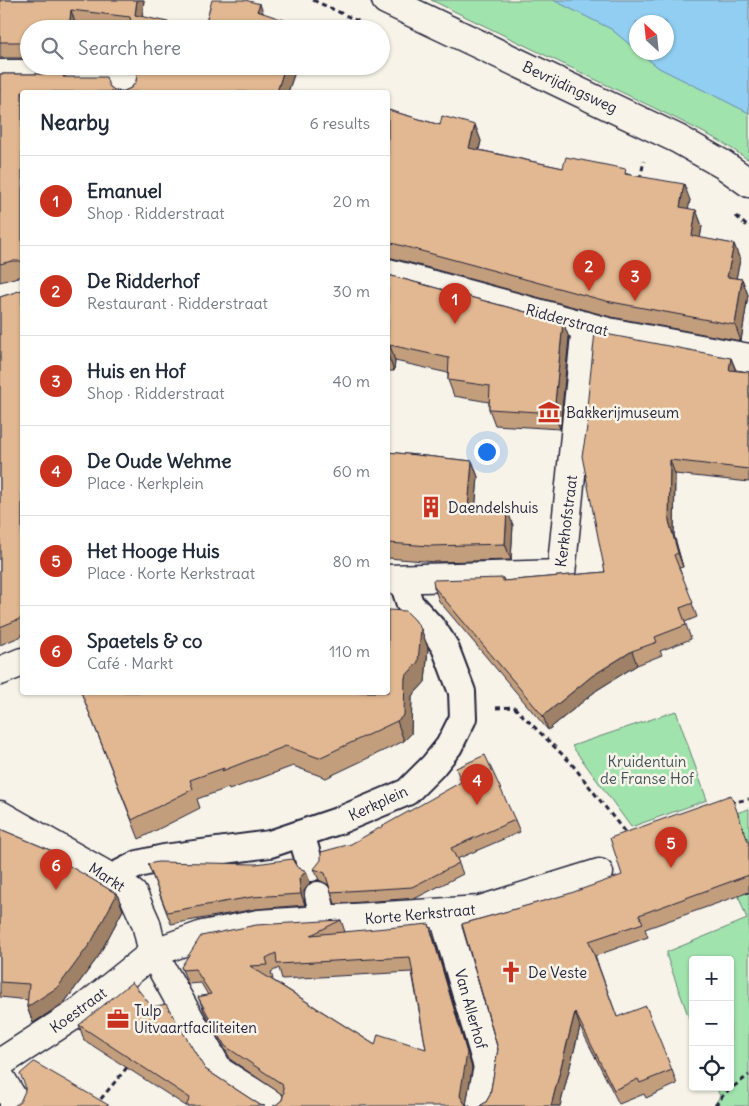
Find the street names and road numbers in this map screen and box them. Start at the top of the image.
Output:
street label: Bevrijdingsweg [520,57,620,117]
street label: Ridderstraat [524,300,610,340]
street label: Kerkhofstraat [551,474,581,568]
street label: Kerkplein [346,781,411,825]
street label: Markt [85,858,129,896]
street label: Korte Kerkstraat [364,900,476,928]
street label: Van Allerhof [451,967,492,1052]
street label: Koestraat [46,983,110,1037]

